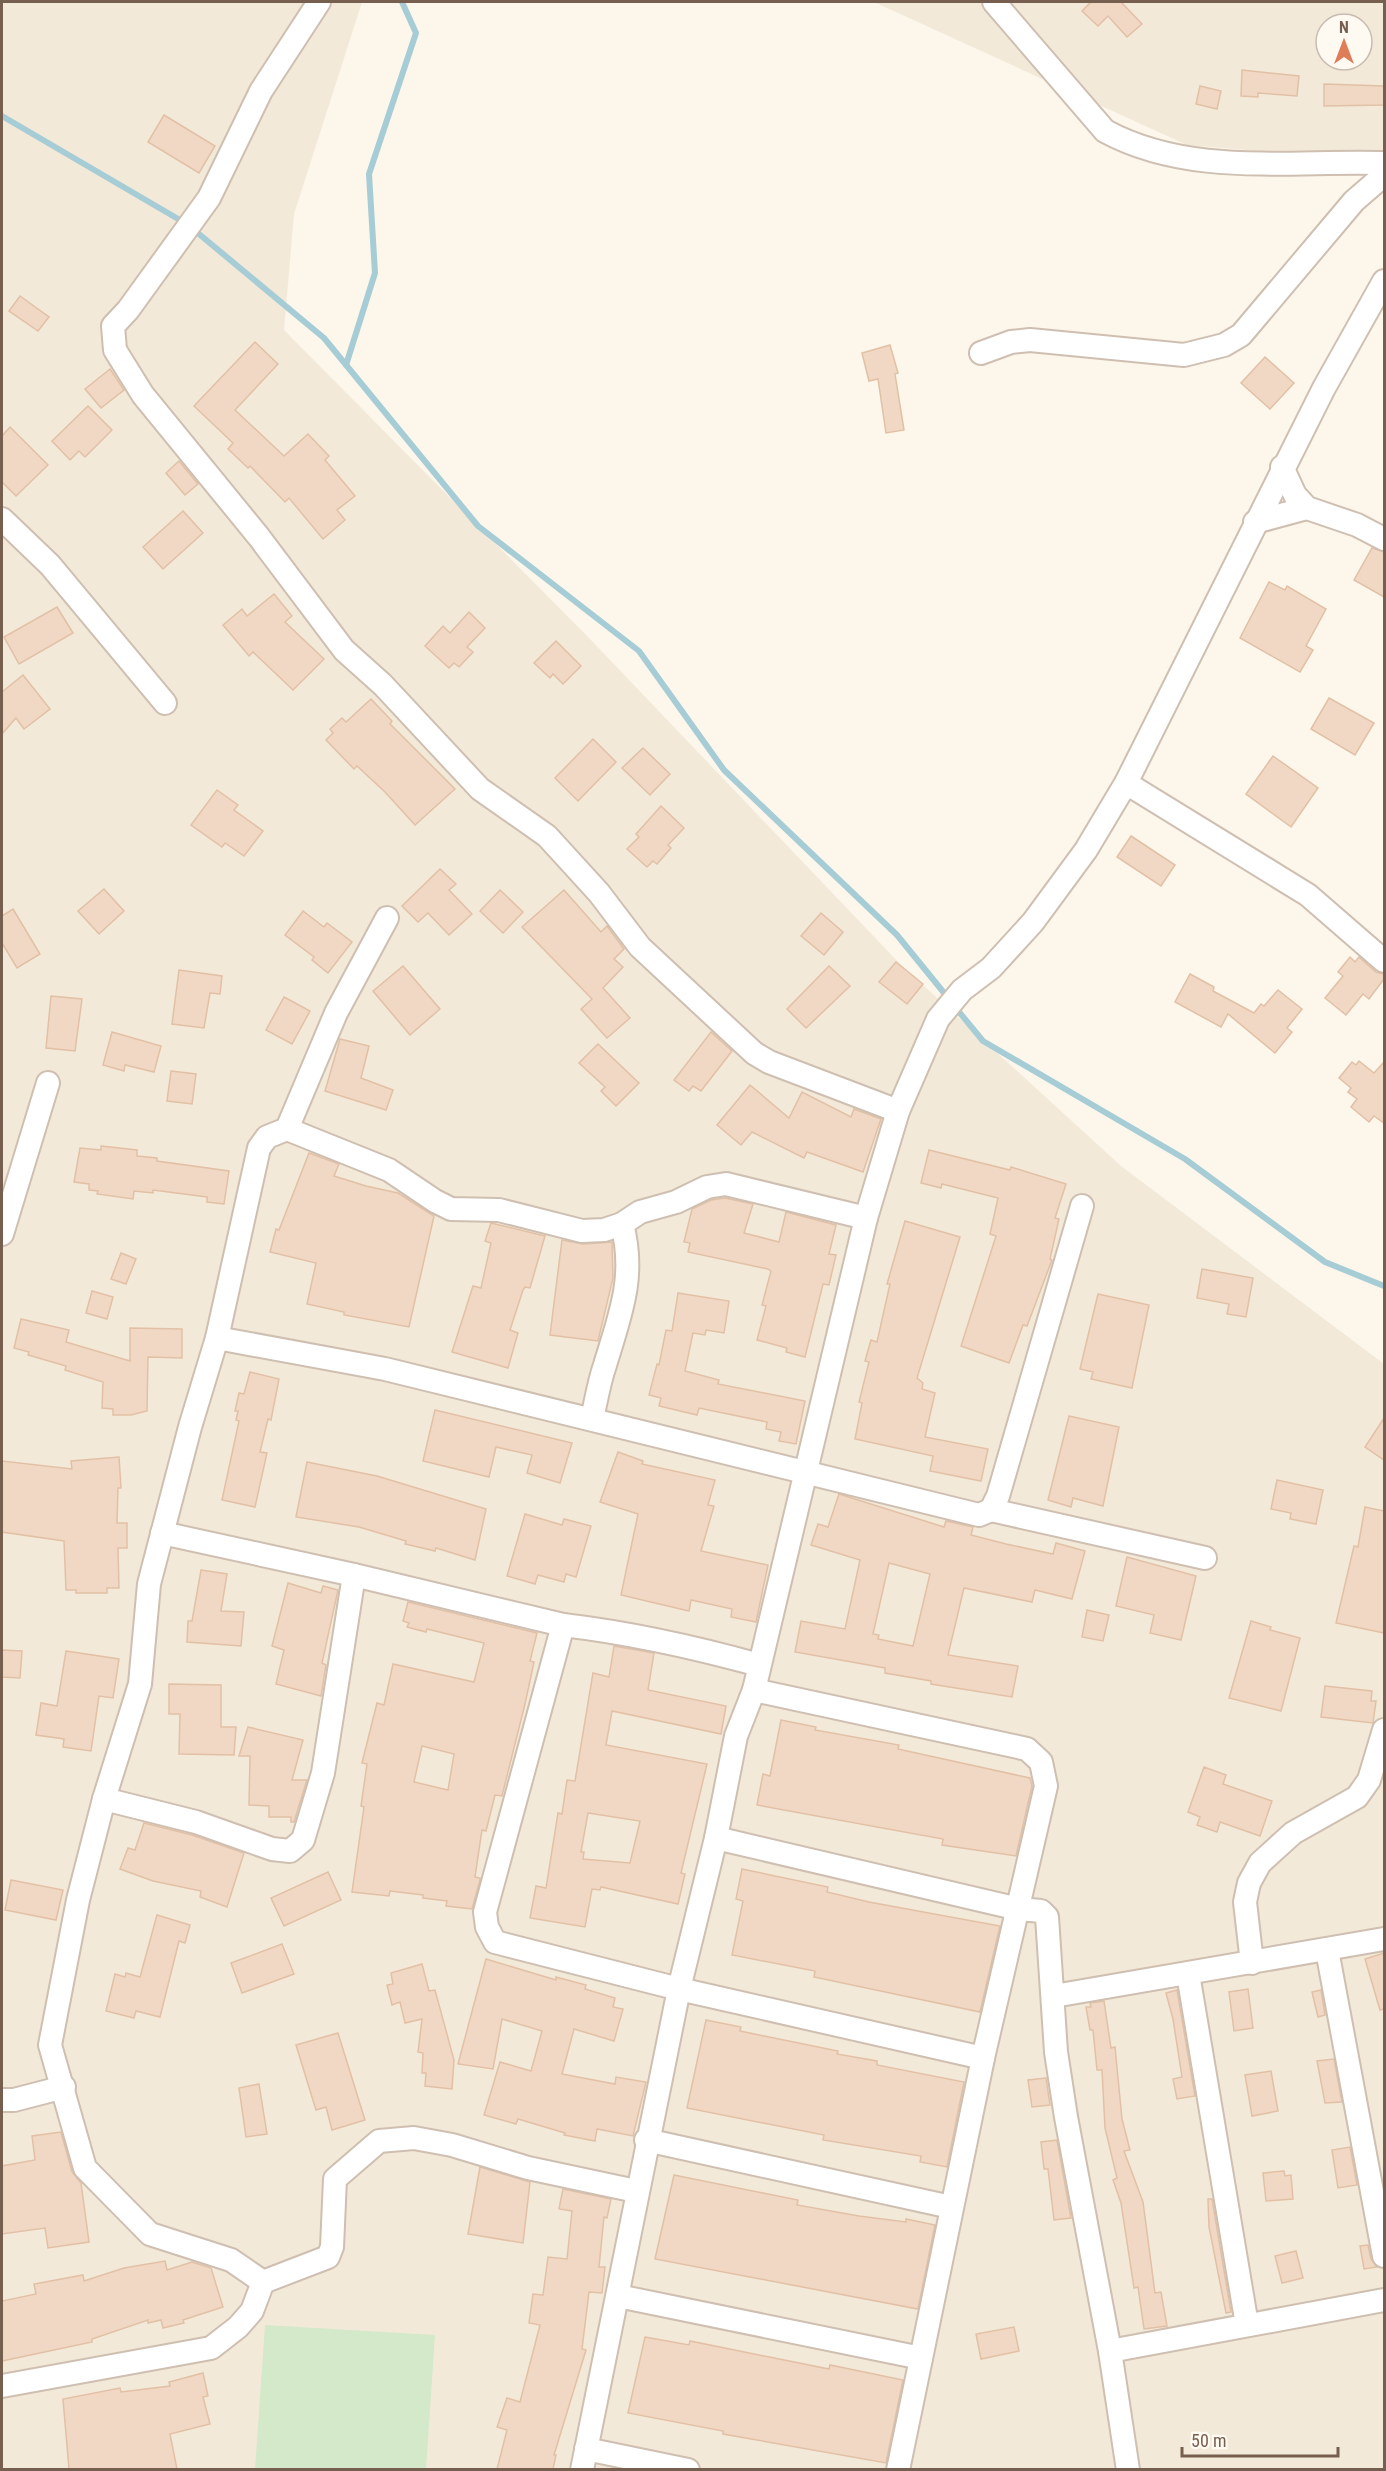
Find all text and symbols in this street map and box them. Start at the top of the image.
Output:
north arrow [1314,12,1374,72]
text: N [1339,18,1349,37]
scale bar [1182,2420,1338,2458]
text: 50 m [1191,2430,1226,2451]

